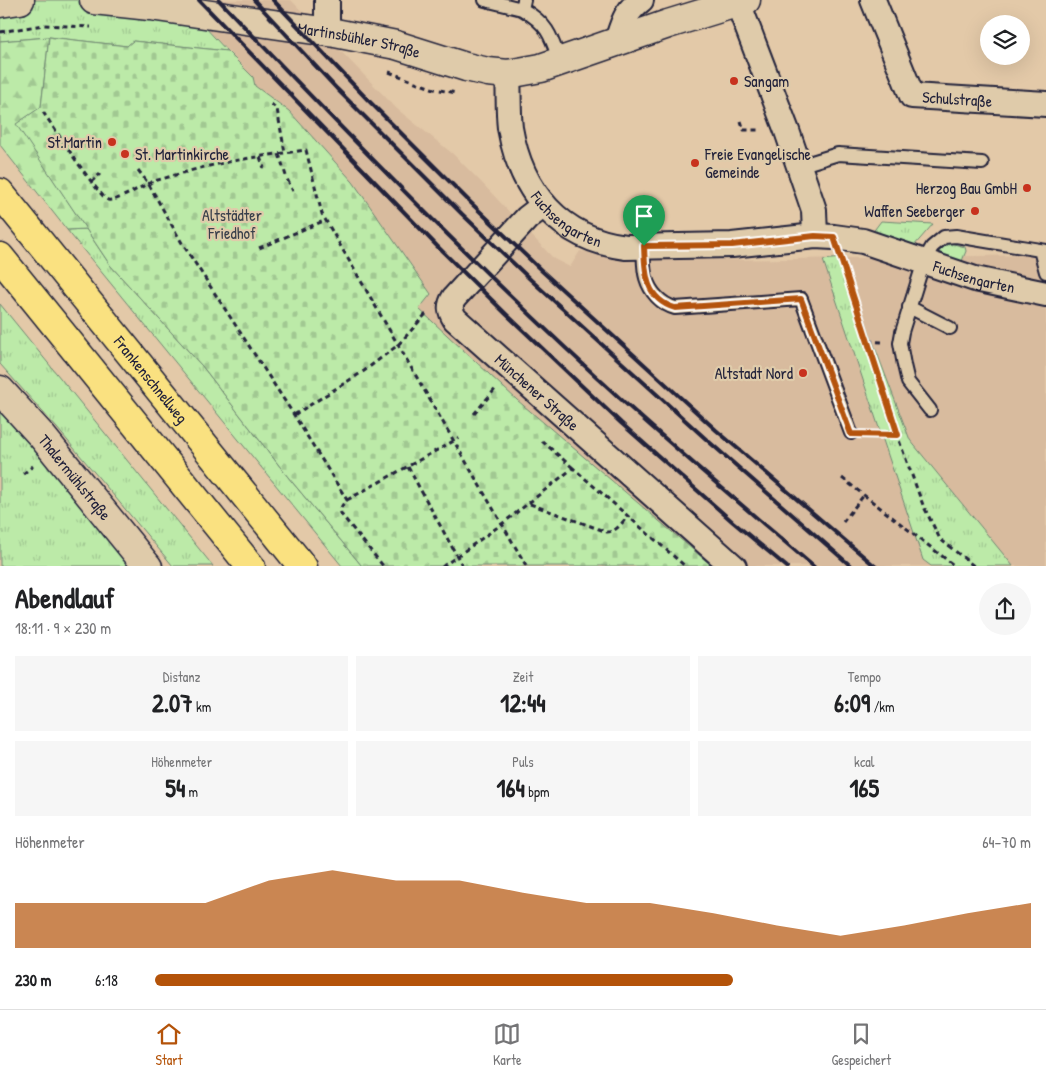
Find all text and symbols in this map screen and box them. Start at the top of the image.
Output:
map controls [980,15,1030,65]
button: layers [980,15,1030,65]
street label: Martinsbühler Straße [296,17,424,63]
place label: Sangam [744,70,789,92]
marker: Sangam [728,75,740,87]
street label: Schulstraße [922,86,994,112]
place label: St.Martin [47,131,102,153]
marker: St.Martin [106,136,118,148]
place label: St. Martinkirche [135,143,230,165]
place label: Freie Evangelische Gemeinde [704,143,812,183]
marker: St. Martinkirche [119,148,131,160]
marker: Freie Evangelische Gemeinde [689,157,701,169]
place label: Herzog Bau GmbH [916,177,1017,199]
marker: Herzog Bau GmbH [1021,182,1033,194]
street label: Fuchsengarten [525,186,605,252]
pin [623,195,665,246]
place label: Waffen Seeberger [864,200,965,222]
icon: arrive [630,202,658,230]
park label: Altstädter Friedhof [202,204,262,244]
marker: Waffen Seeberger [969,205,981,217]
street label: Fuchsengarten [929,254,1017,298]
street label: Frankenschnellweg [108,330,193,428]
street label: Münchener Straße [490,348,584,436]
place label: Altstadt Nord [715,362,793,384]
marker: Altstadt Nord [797,367,809,379]
street label: Thalermühlstraße [34,429,117,525]
text: Abendlauf [15,579,115,617]
button: share [979,583,1031,635]
text: 18:11 · 9 × 230 m [15,617,111,639]
text: Distanz [163,667,201,686]
text: Zeit [513,667,533,686]
text: Tempo [848,667,881,686]
text: 2.07 [152,686,193,720]
text: 12:44 [500,686,546,720]
text: 6:09 [834,686,870,720]
text: km [193,697,211,716]
text: /km [870,697,895,716]
text: Höhenmeter [151,752,212,771]
text: Puls [512,752,534,771]
text: kcal [854,752,875,771]
text: 54 [165,771,185,805]
text: 164 [497,771,525,805]
text: 165 [850,771,879,805]
text: m [185,782,198,801]
text: bpm [525,782,549,801]
text: Höhenmeter [15,831,85,853]
text: 64–70 m [982,831,1031,853]
text: 230 m [15,969,51,991]
text: 6:18 [95,969,118,991]
tab: Start [155,1020,183,1069]
tab: Karte [493,1020,522,1069]
tab: Gespeichert [832,1020,891,1069]

